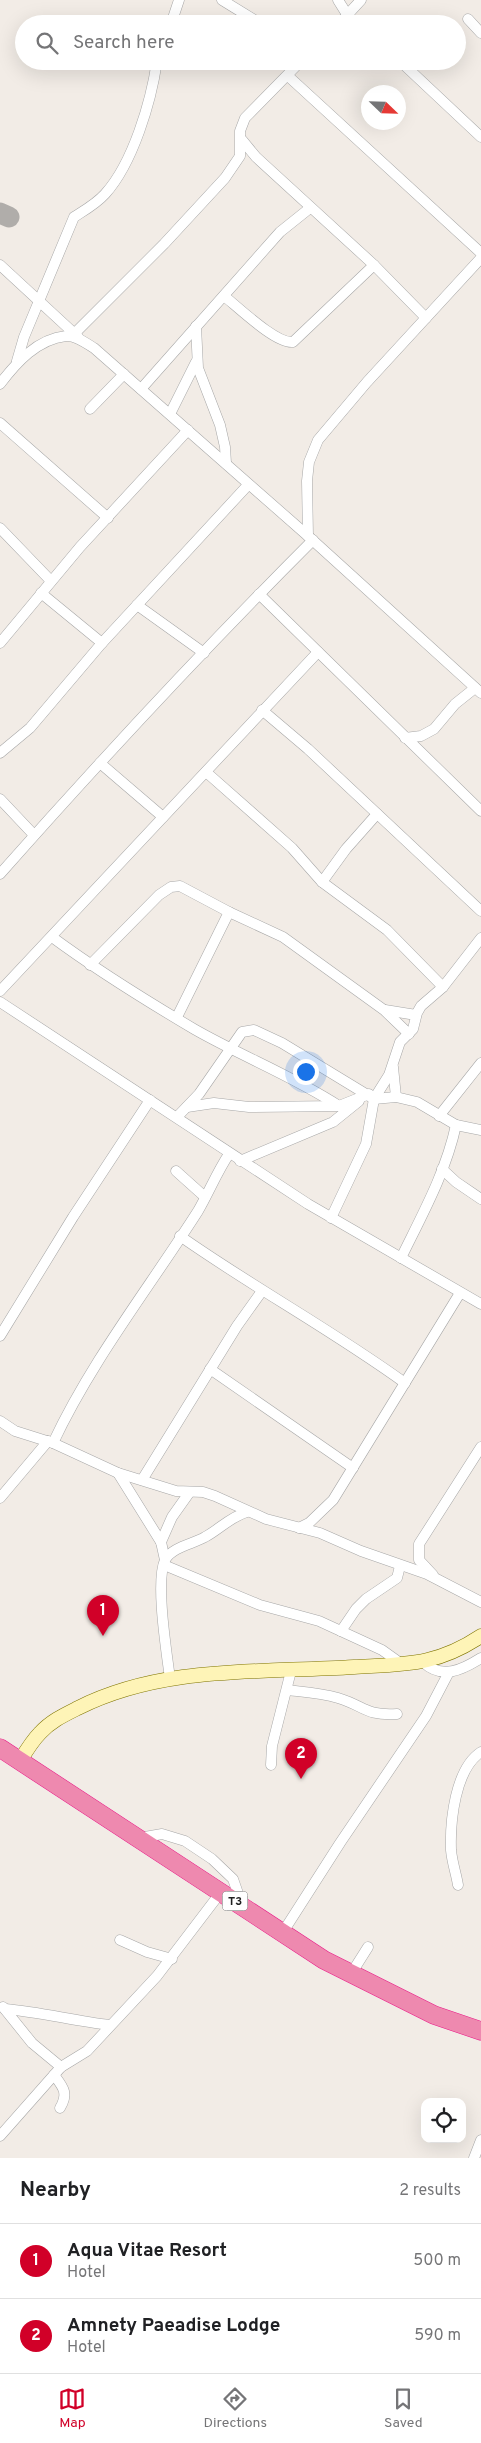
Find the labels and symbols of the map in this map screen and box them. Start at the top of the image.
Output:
north arrow [361,85,406,130]
your location [293,1059,319,1085]
pin: 1 [87,1595,119,1636]
pin: 2 [285,1738,317,1779]
road number: T3 [222,1892,248,1910]

